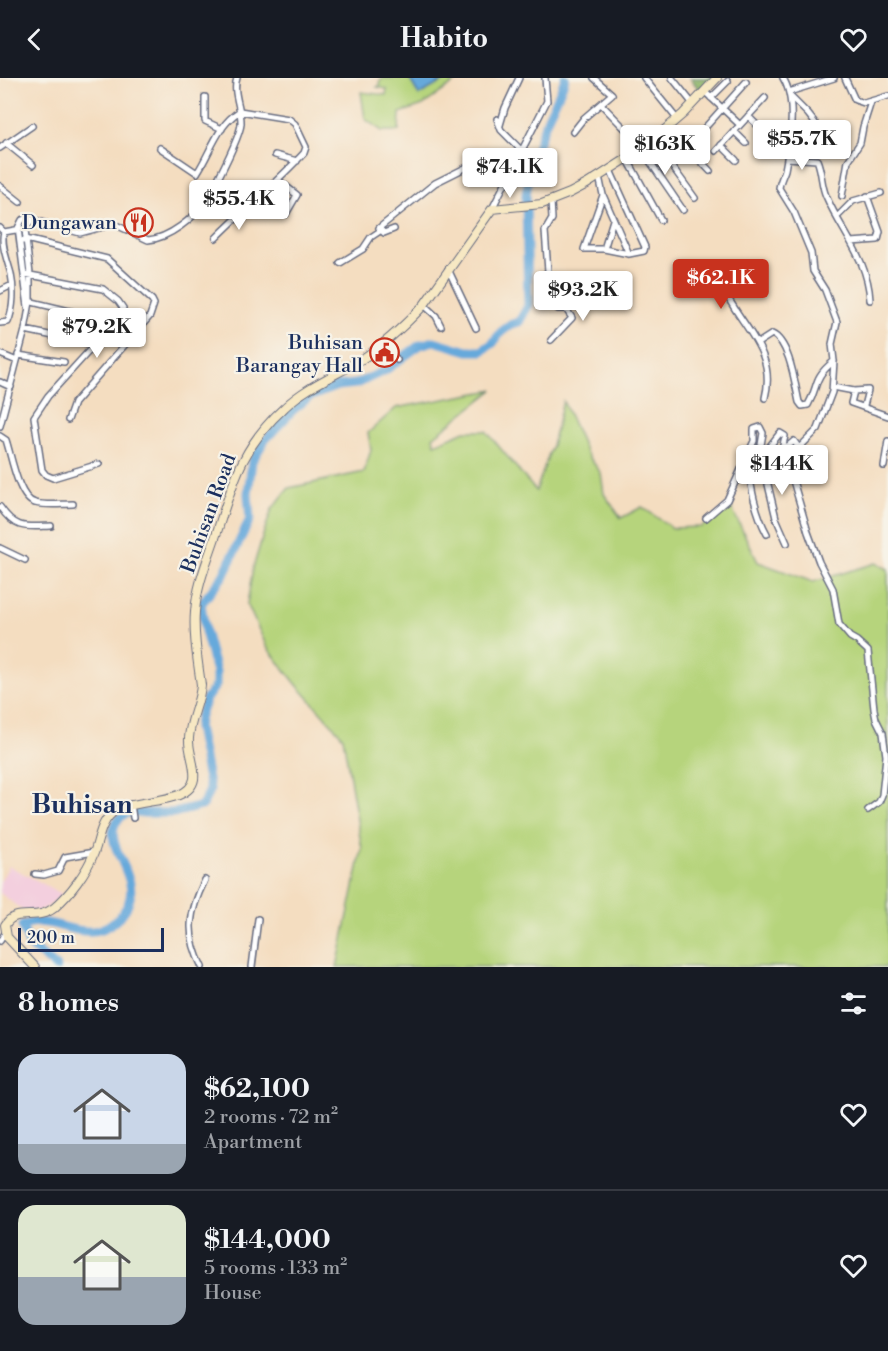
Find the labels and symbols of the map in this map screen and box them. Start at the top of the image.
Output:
pin: $55.7K [753,120,851,171]
pin: $163K [623,125,707,176]
pin: $74.1K [461,148,559,199]
pin: $55.4K [190,180,288,231]
restaurant icon: Dungawan [122,206,154,238]
place label: Dungawan [22,211,117,236]
pin: $62.1K [672,259,770,310]
pin: $93.2K [534,271,632,322]
pin: $79.2K [48,308,146,359]
place label: Buhisan Barangay Hall [235,331,363,379]
public building icon: Buhisan Barangay Hall [368,337,400,369]
pin: $144K [740,445,824,496]
street label: Buhisan Road [176,450,243,578]
district label: Buhisan [31,789,133,821]
scale bar [18,925,164,952]

